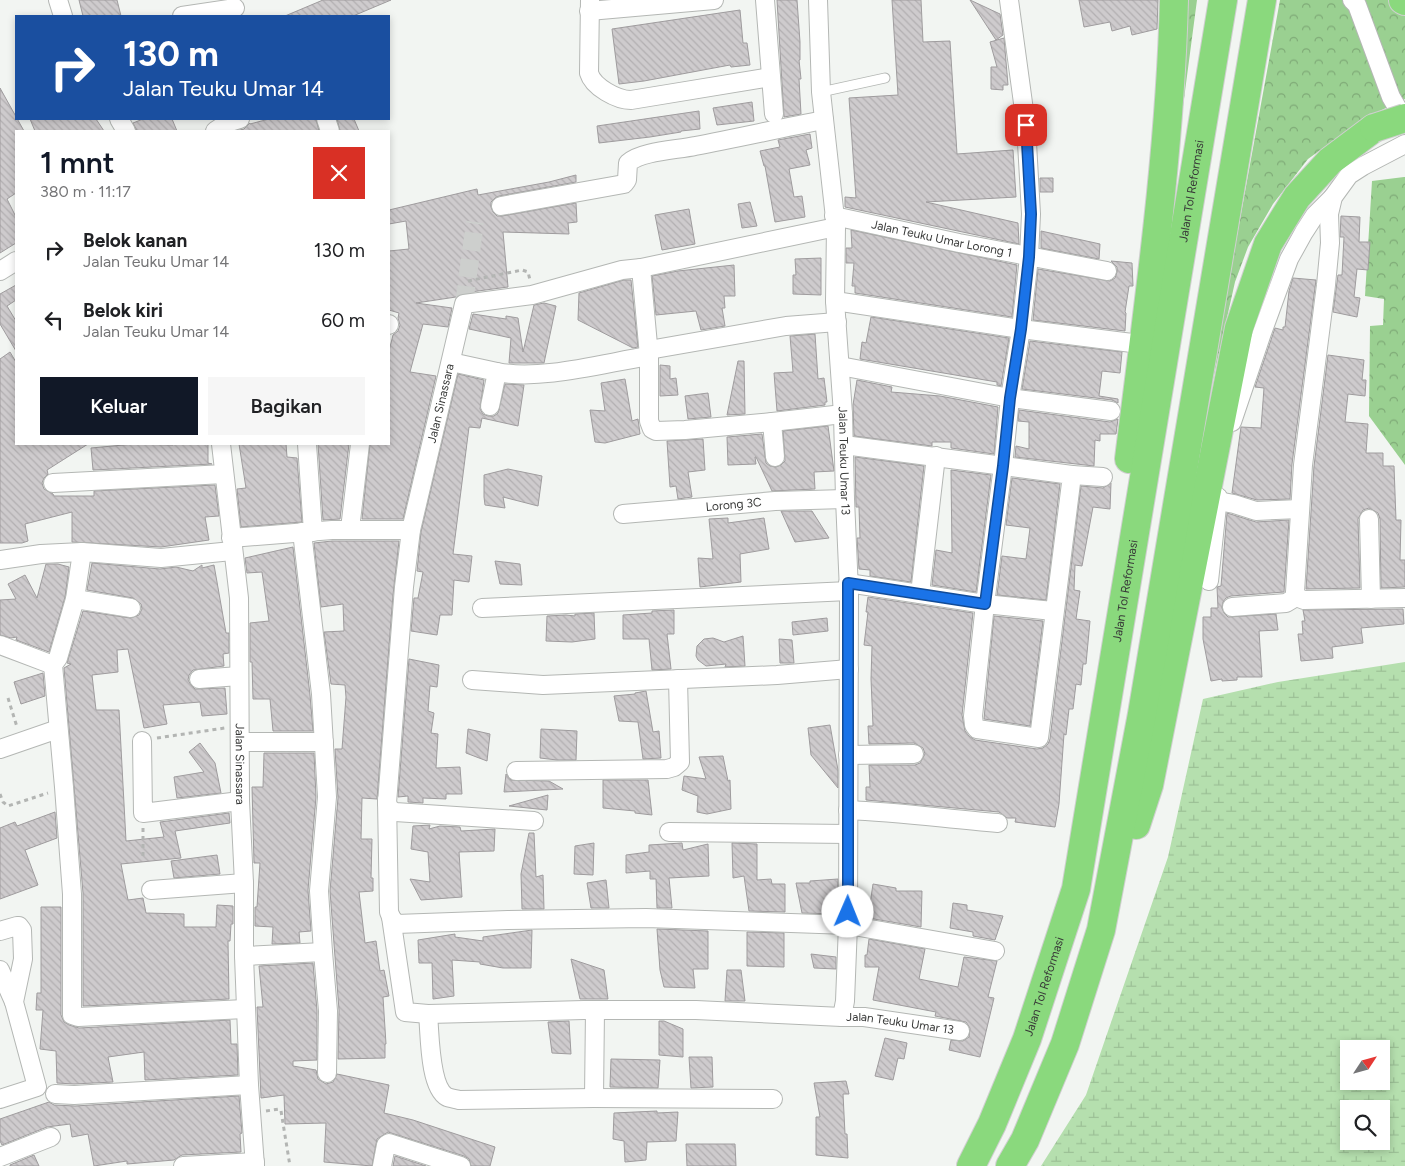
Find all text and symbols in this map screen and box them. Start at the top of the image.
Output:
text: 130 m [123,33,219,75]
icon: right [40,35,105,100]
text: Jalan Teuku Umar 14 [123,75,324,102]
pin [1005,104,1047,146]
icon: arrive [1012,111,1040,139]
street label: Jalan Tol Reformasi [1176,139,1207,243]
text: 1 mnt [40,144,114,181]
button: close [313,147,365,199]
text: 380 m · 11:17 [40,182,131,201]
street label: Jalan Teuku Umar Lorong 1 [870,217,1013,260]
text: Belok kanan [83,229,187,252]
icon: right [40,236,68,264]
text: 130 m [314,239,365,262]
text: Jalan Teuku Umar 14 [83,252,229,271]
text: Belok kiri [83,299,163,322]
icon: left [40,306,68,334]
text: 60 m [321,309,365,332]
text: Jalan Teuku Umar 14 [83,322,229,341]
street label: Jalan Sinassara [425,362,457,445]
button: Keluar [40,377,198,435]
button: Bagikan [208,377,365,435]
street label: Jalan Teuku Umar 13 [835,406,853,515]
street label: Lorong 3C [705,495,763,514]
street label: Jalan Tol Reformasi [1110,539,1141,643]
street label: Jalan Sinassara [233,723,247,805]
position arrow [821,885,873,937]
street label: Jalan Tol Reformasi [1021,935,1067,1038]
street label: Jalan Teuku Umar 13 [846,1010,955,1037]
north arrow [1340,1040,1390,1090]
map controls [1340,1040,1390,1150]
button: search [1340,1100,1390,1150]

